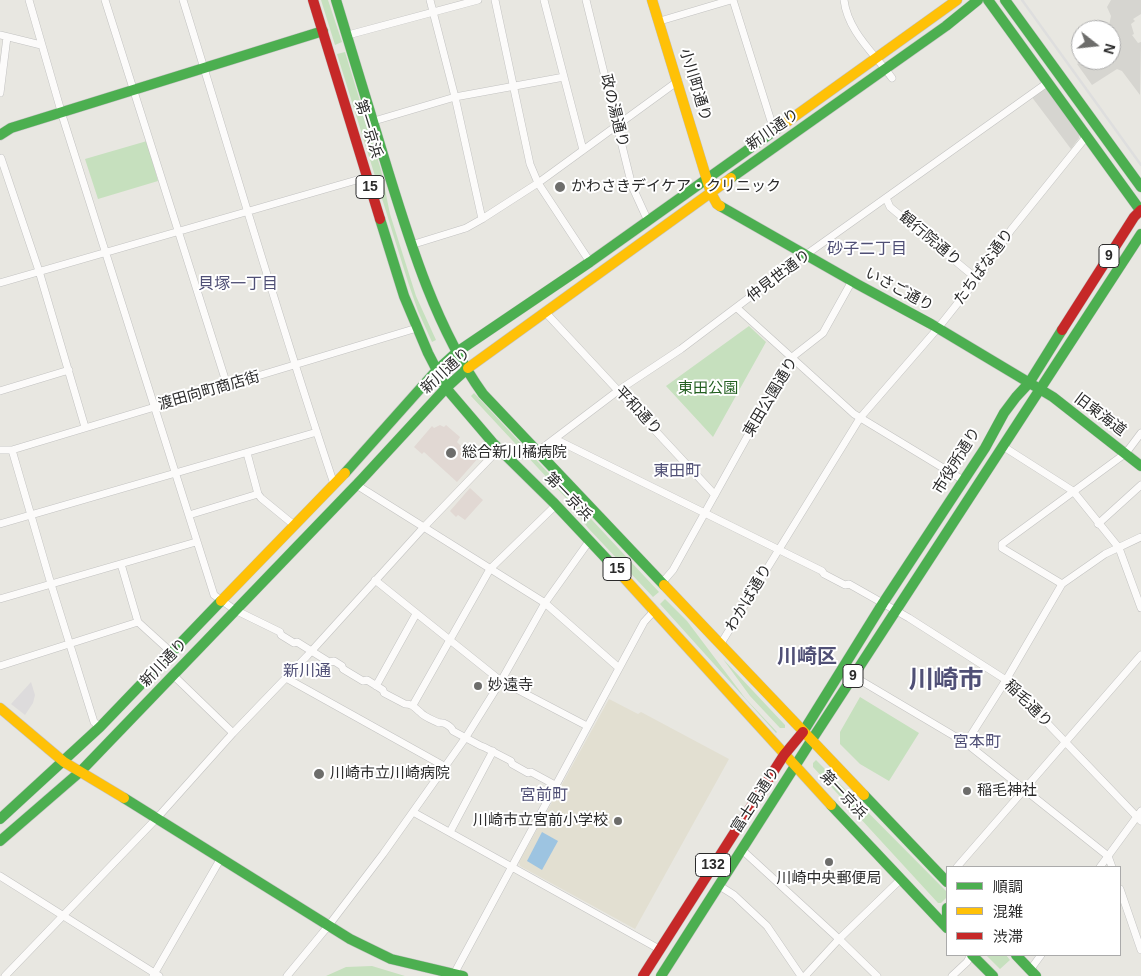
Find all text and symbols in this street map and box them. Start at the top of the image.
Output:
north arrow [1071,20,1121,70]
text: N [1100,42,1119,56]
street label: 小川町通り [675,47,715,123]
street label: 政の湯通り [596,72,632,150]
street label: 第一京浜 [351,98,385,160]
street label: 新川通り [743,105,803,155]
road number: 15 [356,176,384,198]
place label: かわさきデイケア・クリニック [571,178,781,196]
marker: かわさきデイケア・クリニック [553,180,567,194]
street label: 観行院通り [895,208,965,270]
street label: たちばな通り [950,225,1018,309]
district label: 砂子二丁目 [827,240,907,260]
road number: 9 [1099,245,1119,268]
street label: 仲見世通り [744,246,814,306]
street label: いさご通り [862,264,936,316]
district label: 貝塚一丁目 [198,275,278,295]
street label: 新川通り [418,344,474,398]
street label: 東田公園通り [740,354,802,440]
street label: 渡田向町商店街 [156,368,262,414]
park label: 東田公園 [678,380,738,398]
street label: 平和通り [611,383,665,439]
street label: 旧東海道 [1071,390,1129,440]
street label: 市役所通り [929,424,985,498]
place label: 総合新川橘病院 [462,444,567,462]
marker: 総合新川橘病院 [444,446,458,460]
district label: 東田町 [653,462,701,482]
street label: 第一京浜 [541,469,595,525]
road number: 15 [603,558,631,580]
street label: わかば通り [722,561,776,635]
street label: 新川通り [137,635,191,691]
district label: 川崎区 [777,645,837,669]
district label: 新川通 [283,662,331,682]
road number: 9 [843,664,863,688]
district label: 川崎市 [909,666,983,696]
street label: 稲毛通り [1000,676,1056,732]
place label: 妙遠寺 [488,677,533,695]
marker: 妙遠寺 [472,680,484,692]
district label: 宮本町 [953,733,1001,753]
street label: 富士見通り [728,764,784,836]
place label: 川崎市立川崎病院 [330,765,450,783]
marker: 川崎市立川崎病院 [312,767,326,781]
street label: 第一京浜 [816,767,870,823]
place label: 稲毛神社 [977,782,1037,800]
marker: 稲毛神社 [961,785,973,797]
district label: 宮前町 [520,786,568,806]
place label: 川崎市立宮前小学校 [473,812,608,830]
marker: 川崎市立宮前小学校 [612,815,624,827]
road number: 132 [696,854,730,876]
marker: 川崎中央郵便局 [823,856,835,868]
legend [946,866,1121,956]
place label: 川崎中央郵便局 [777,870,881,888]
text: 順調 [993,878,1023,895]
text: 混雑 [993,903,1023,920]
text: 渋滞 [993,928,1023,945]

